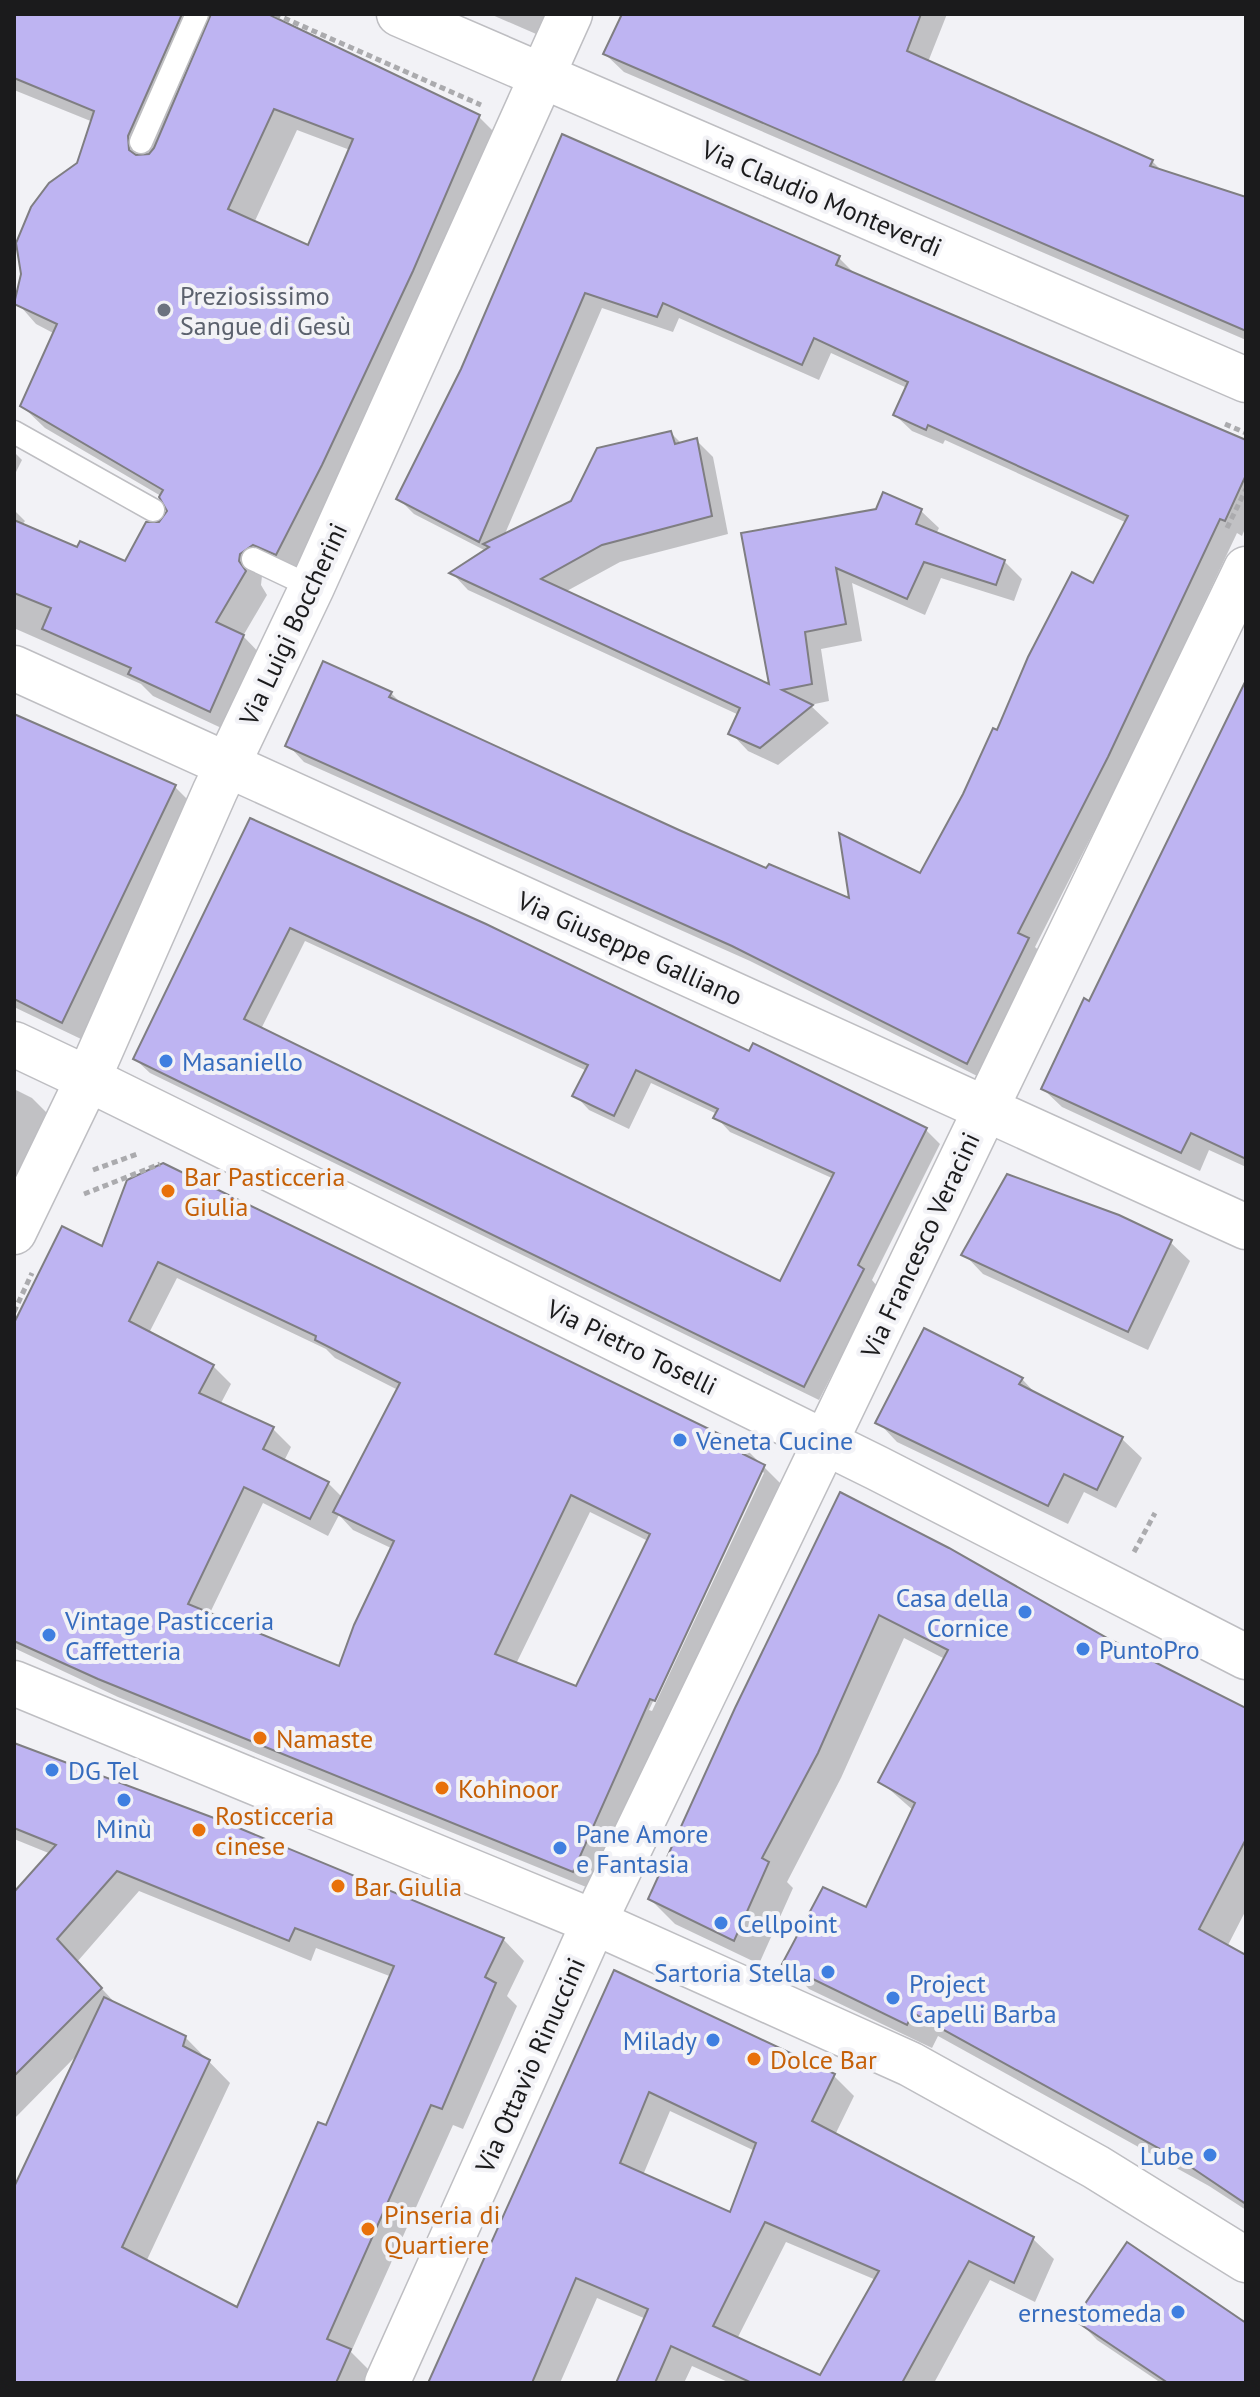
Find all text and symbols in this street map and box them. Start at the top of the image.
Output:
street label: Via Claudio Monteverdi [696,132,947,264]
place label: Preziosissimo Sangue di Gesù [180,279,351,342]
marker: Preziosissimo Sangue di Gesù [155,301,173,319]
street label: Via Luigi Boccherini [231,517,354,731]
street label: Via Giuseppe Galliano [511,883,748,1012]
place label: Masaniello [182,1045,303,1078]
marker: Masaniello [157,1052,175,1070]
street label: Via Francesco Veracini [853,1127,987,1364]
place label: Bar Pasticceria Giulia [184,1160,345,1223]
marker: Bar Pasticceria Giulia [159,1182,177,1200]
street label: Via Pietro Toselli [541,1291,723,1402]
place label: Veneta Cucine [695,1424,853,1457]
marker: Veneta Cucine [671,1431,689,1449]
place label: Casa della Cornice [896,1581,1009,1644]
marker: Casa della Cornice [1016,1603,1034,1621]
place label: Vintage Pasticceria Caffetteria [64,1604,274,1667]
marker: Vintage Pasticceria Caffetteria [40,1626,58,1644]
place label: PuntoPro [1099,1633,1200,1666]
marker: PuntoPro [1074,1640,1092,1658]
place label: Namaste [276,1722,373,1755]
marker: Namaste [251,1729,269,1747]
place label: DG Tel [68,1754,139,1787]
marker: DG Tel [43,1761,61,1779]
place label: Kohinoor [458,1772,559,1805]
marker: Kohinoor [433,1779,451,1797]
marker: Minù [115,1791,133,1809]
place label: Rosticceria cinese [215,1799,334,1862]
place label: Minù [96,1812,152,1845]
place label: Pane Amore e Fantasia [576,1817,708,1880]
marker: Rosticceria cinese [190,1821,208,1839]
marker: Pane Amore e Fantasia [551,1839,569,1857]
place label: Bar Giulia [354,1870,462,1903]
marker: Bar Giulia [329,1877,347,1895]
place label: Cellpoint [737,1907,838,1940]
marker: Cellpoint [712,1914,730,1932]
street label: Via Ottavio Rinuccini [467,1952,592,2179]
place label: Sartoria Stella [654,1956,812,1989]
marker: Sartoria Stella [819,1963,837,1981]
place label: Project Capelli Barba [909,1967,1057,2030]
marker: Project Capelli Barba [884,1989,902,2007]
place label: Milady [623,2024,697,2057]
marker: Milady [704,2031,722,2049]
place label: Dolce Bar [770,2043,877,2076]
marker: Dolce Bar [745,2050,763,2068]
place label: Lube [1140,2139,1194,2172]
marker: Lube [1201,2146,1219,2164]
place label: Pinseria di Quartiere [384,2198,500,2261]
marker: Pinseria di Quartiere [359,2220,377,2238]
place label: ernestomeda [1018,2296,1162,2329]
marker: ernestomeda [1169,2303,1187,2321]

